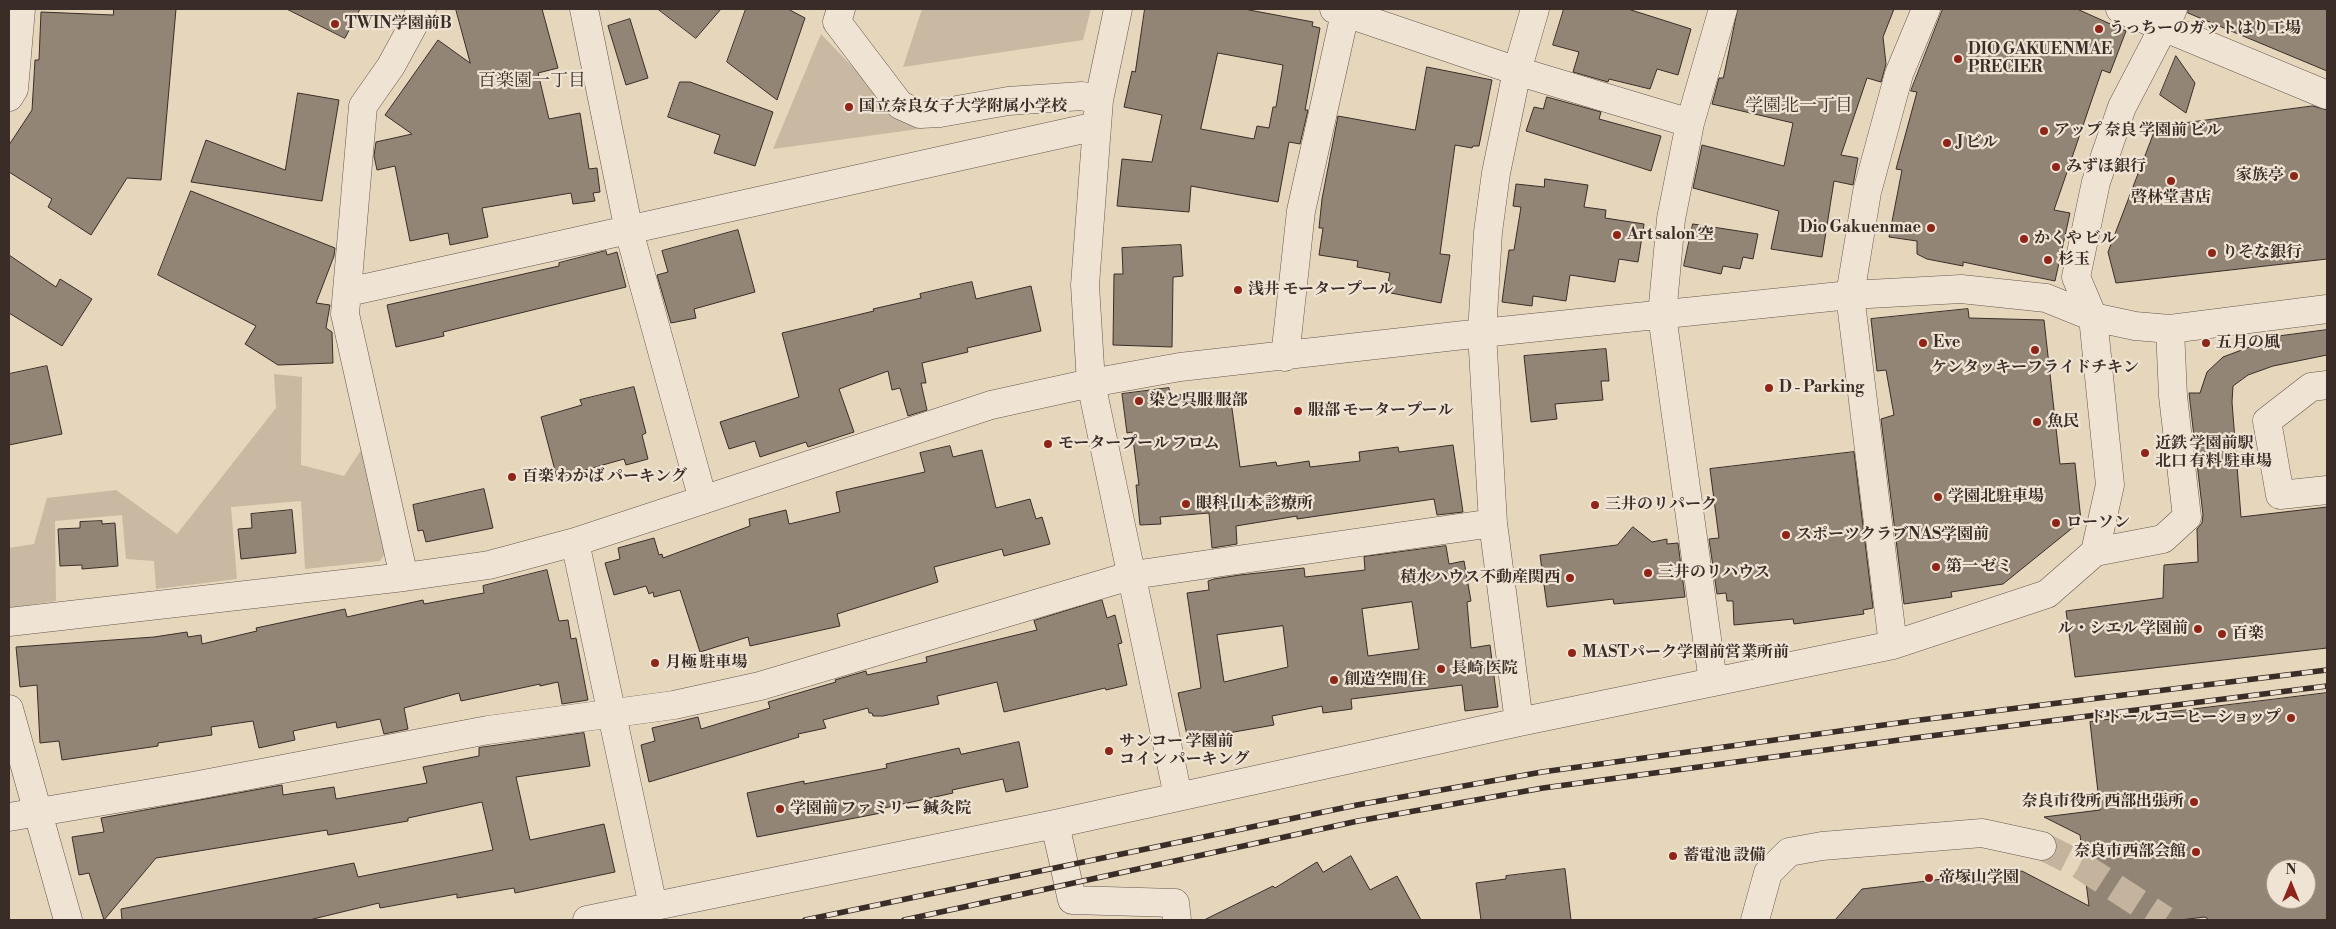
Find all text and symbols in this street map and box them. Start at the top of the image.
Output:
place label: TWIN学園前B [345,14,452,34]
marker: TWIN学園前B [329,18,341,30]
place label: うっちーのガットはり工場 [2109,19,2301,39]
marker: うっちーのガットはり工場 [2093,23,2105,35]
place label: DIO GAKUENMAE PRECIER [1968,40,2112,78]
marker: DIO GAKUENMAE PRECIER [1952,53,1964,65]
district label: 百楽園一丁目 [478,71,586,93]
district label: 学園北一丁目 [1745,96,1853,118]
place label: 国立奈良女子大学附属小学校 [859,97,1067,117]
marker: 国立奈良女子大学附属小学校 [843,101,855,113]
place label: アップ 奈良 学園前 ビル [2054,121,2222,141]
marker: アップ 奈良 学園前 ビル [2038,125,2050,137]
place label: J ビル [1957,133,1998,153]
marker: J ビル [1941,137,1953,149]
place label: みずほ銀行 [2066,157,2146,177]
marker: みずほ銀行 [2050,161,2062,173]
place label: 家族亭 [2236,166,2284,186]
marker: 家族亭 [2288,170,2300,182]
marker: 啓林堂書店 [2165,175,2177,187]
place label: 啓林堂書店 [2131,188,2211,208]
place label: Dio Gakuenmae [1800,218,1921,238]
marker: Dio Gakuenmae [1925,222,1937,234]
place label: Art salon 空 [1627,225,1714,245]
marker: Art salon 空 [1611,229,1623,241]
place label: かくや ビル [2034,229,2117,249]
marker: かくや ビル [2018,233,2030,245]
place label: りそな銀行 [2222,243,2302,263]
marker: りそな銀行 [2206,247,2218,259]
place label: 杉玉 [2058,250,2090,270]
marker: 杉玉 [2042,254,2054,266]
place label: 浅井 モータープール [1248,280,1393,300]
marker: 浅井 モータープール [1232,284,1244,296]
place label: Eve [1933,333,1960,353]
place label: 五月の風 [2216,333,2280,353]
marker: Eve [1917,337,1929,349]
marker: 五月の風 [2200,337,2212,349]
marker: ケンタッキーフライドチキン [2029,344,2041,356]
place label: ケンタッキーフライドチキン [1931,358,2139,378]
place label: D - Parking [1779,378,1864,398]
marker: D - Parking [1763,382,1775,394]
place label: 染と呉服 服部 [1149,391,1248,411]
marker: 染と呉服 服部 [1133,395,1145,407]
place label: 服部 モータープール [1308,401,1453,421]
marker: 服部 モータープール [1292,405,1304,417]
place label: 魚民 [2047,412,2079,432]
marker: 魚民 [2031,416,2043,428]
place label: モータープール フロム [1058,434,1219,454]
place label: 近鉄 学園前駅 北口 有料 駐車場 [2155,434,2272,472]
marker: モータープール フロム [1042,438,1054,450]
marker: 近鉄 学園前駅 北口 有料 駐車場 [2139,447,2151,459]
place label: 百楽 わかば パーキング [522,467,687,487]
marker: 百楽 わかば パーキング [506,471,518,483]
place label: 学園北駐車場 [1948,487,2044,507]
marker: 学園北駐車場 [1932,491,1944,503]
place label: 眼科 山本 診療所 [1196,494,1313,514]
place label: 三井のリパーク [1605,495,1717,515]
marker: 眼科 山本 診療所 [1180,498,1192,510]
marker: 三井のリパーク [1589,499,1601,511]
place label: ローソン [2066,513,2130,533]
marker: ローソン [2050,517,2062,529]
place label: スポーツクラブNAS学園前 [1796,525,1989,545]
marker: スポーツクラブNAS学園前 [1780,529,1792,541]
place label: 第一 ゼミ [1946,557,2013,577]
marker: 第一 ゼミ [1930,561,1942,573]
place label: 三井のリハウス [1658,563,1770,583]
marker: 三井のリハウス [1642,567,1654,579]
place label: 積水ハウス不動産関西 [1400,568,1560,588]
marker: 積水ハウス不動産関西 [1564,572,1576,584]
place label: ル・シエル 学園前 [2057,619,2188,639]
marker: ル・シエル 学園前 [2192,623,2204,635]
place label: 百楽 [2232,624,2264,644]
marker: 百楽 [2216,628,2228,640]
place label: MASTパーク学園前営業所前 [1582,643,1789,663]
marker: MASTパーク学園前営業所前 [1566,647,1578,659]
place label: 月極 駐車場 [665,653,748,673]
marker: 月極 駐車場 [649,657,661,669]
place label: 長崎 医院 [1451,659,1518,679]
marker: 長崎 医院 [1435,663,1447,675]
place label: 創造空間 住 [1344,670,1427,690]
marker: 創造空間 住 [1328,674,1340,686]
place label: ドトールコーヒーショップ [2090,708,2281,728]
marker: ドトールコーヒーショップ [2285,712,2297,724]
place label: サンコー 学園前 コイン パーキング [1119,732,1250,770]
marker: サンコー 学園前 コイン パーキング [1103,745,1115,757]
place label: 奈良市役所 西部出張所 [2021,792,2184,812]
marker: 奈良市役所 西部出張所 [2188,796,2200,808]
place label: 学園前 ファミリー 鍼灸院 [790,799,971,819]
marker: 学園前 ファミリー 鍼灸院 [774,803,786,815]
place label: 奈良市西部会館 [2074,842,2186,862]
place label: 蓄電池 設備 [1683,846,1766,866]
marker: 奈良市西部会館 [2190,846,2202,858]
marker: 蓄電池 設備 [1667,850,1679,862]
north arrow [2266,859,2316,909]
text: N [2285,861,2297,879]
place label: 帝塚山学園 [1939,868,2019,888]
marker: 帝塚山学園 [1923,872,1935,884]

